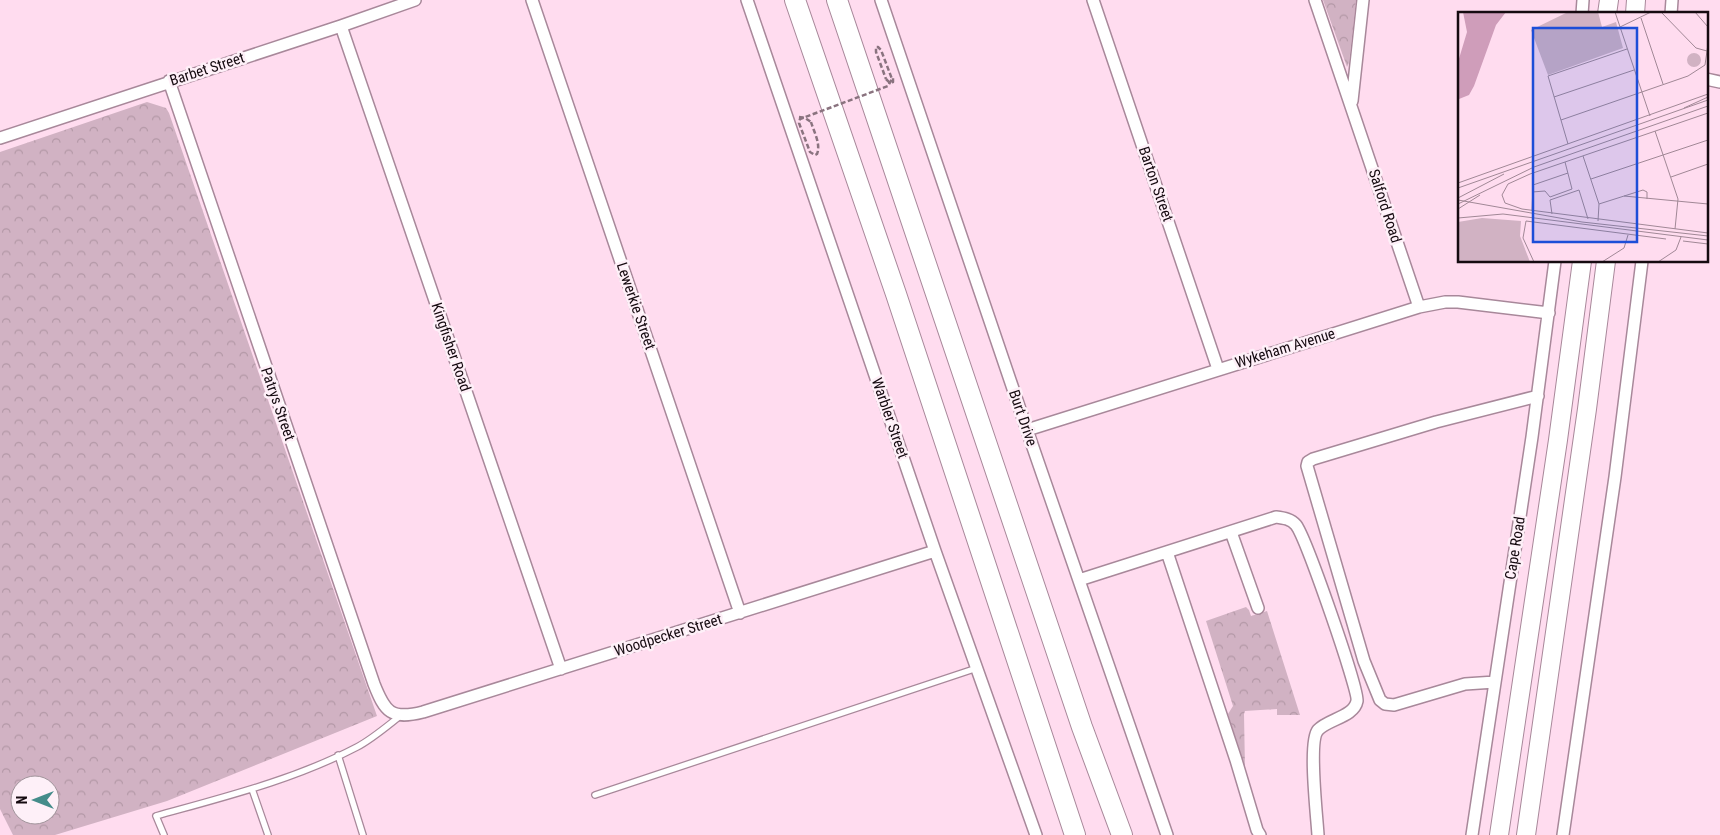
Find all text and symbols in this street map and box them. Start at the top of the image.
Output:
inset map [1458,12,1708,262]
street label: Barbet Street [167,48,247,90]
street label: Barton Street [1135,144,1177,224]
street label: Salford Road [1365,167,1405,245]
street label: Lewerkie Street [613,260,659,352]
street label: Kingfisher Road [427,300,475,394]
street label: Wykeham Avenue [1233,324,1337,372]
street label: Patrys Street [257,365,299,443]
street label: Warbler Street [868,375,912,461]
street label: Burt Drive [1005,388,1041,448]
street label: Cape Road [1501,515,1529,581]
street label: Woodpecker Street [612,610,724,660]
north arrow [10,775,60,825]
text: N [14,796,30,804]

